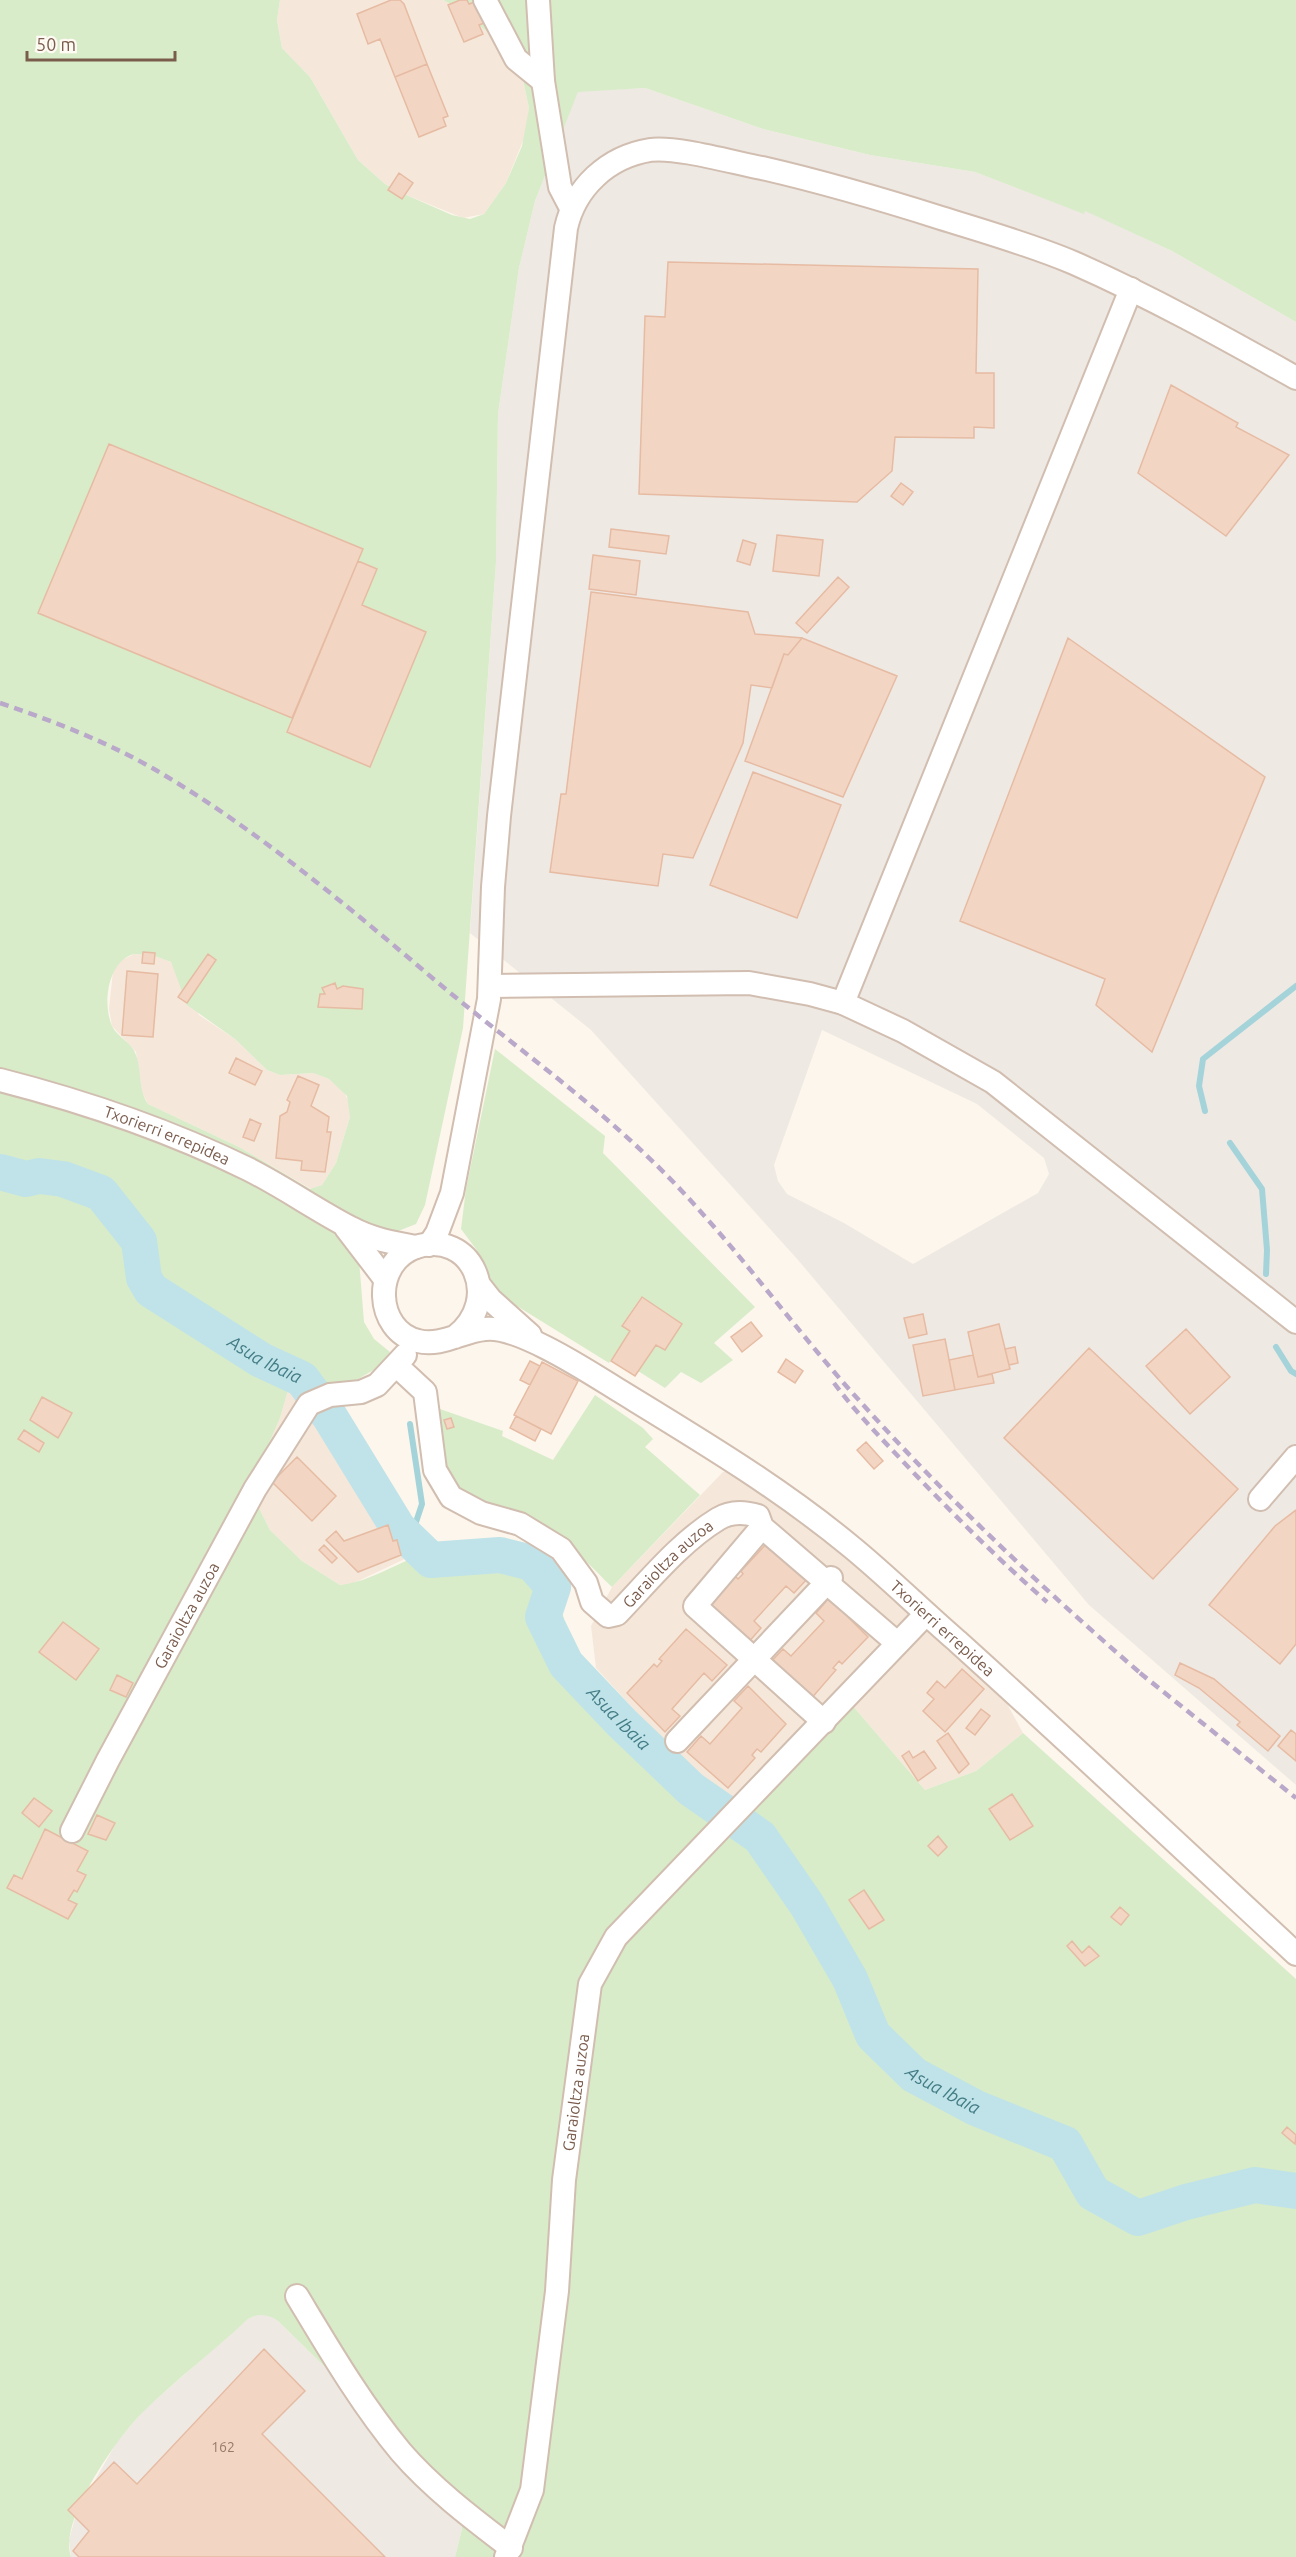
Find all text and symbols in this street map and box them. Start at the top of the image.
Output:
scale bar [27,24,176,62]
text: 50 m [36,34,76,54]
street label: Txorierri errepidea [102,1102,233,1168]
water label: Asua Ibaia [224,1330,306,1387]
street label: Garaioltza auzoa [619,1516,716,1611]
street label: Garaioltza auzoa [150,1559,223,1672]
street label: Txorierri errepidea [887,1577,998,1680]
water label: Asua Ibaia [583,1681,655,1754]
street label: Garaioltza auzoa [559,2033,592,2152]
water label: Asua Ibaia [901,2061,984,2117]
house number: 162 [211,2439,235,2455]

